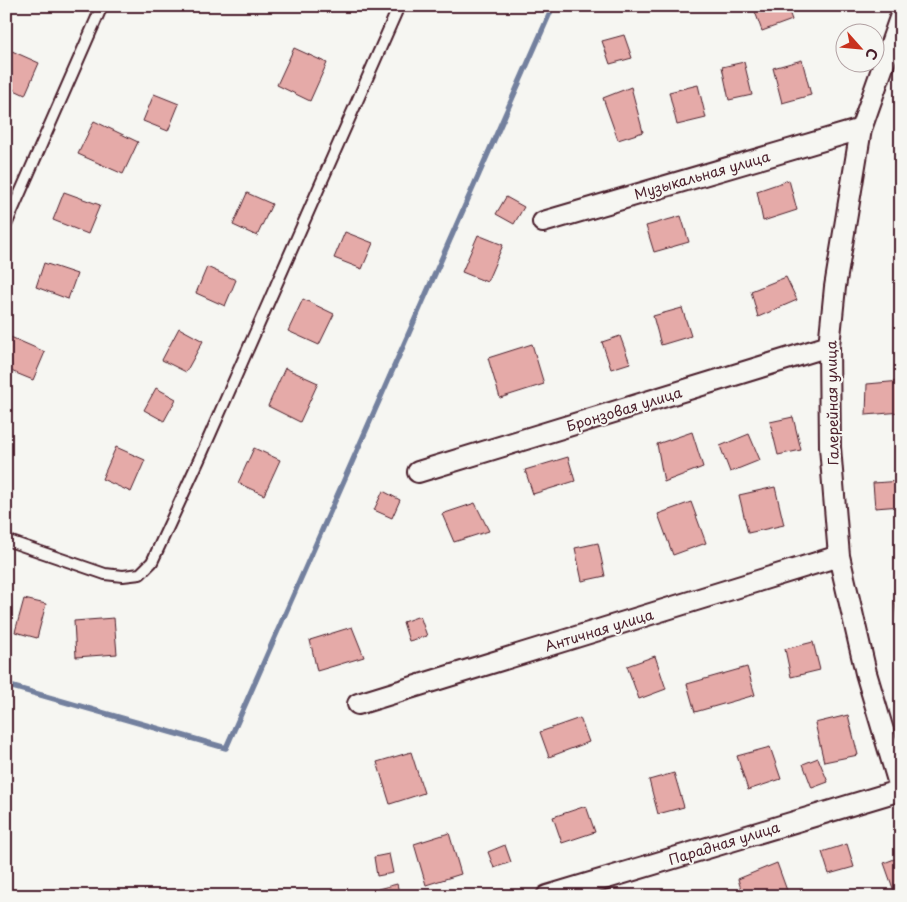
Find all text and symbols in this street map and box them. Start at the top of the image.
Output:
north arrow [834,22,884,72]
text: С [860,45,884,64]
street label: Музыкальная улица [632,145,773,204]
street label: Галерейная улица [820,340,844,466]
street label: Бронзовая улица [564,381,684,437]
street label: Античная улица [542,603,656,656]
street label: Парадная улица [666,816,782,870]

